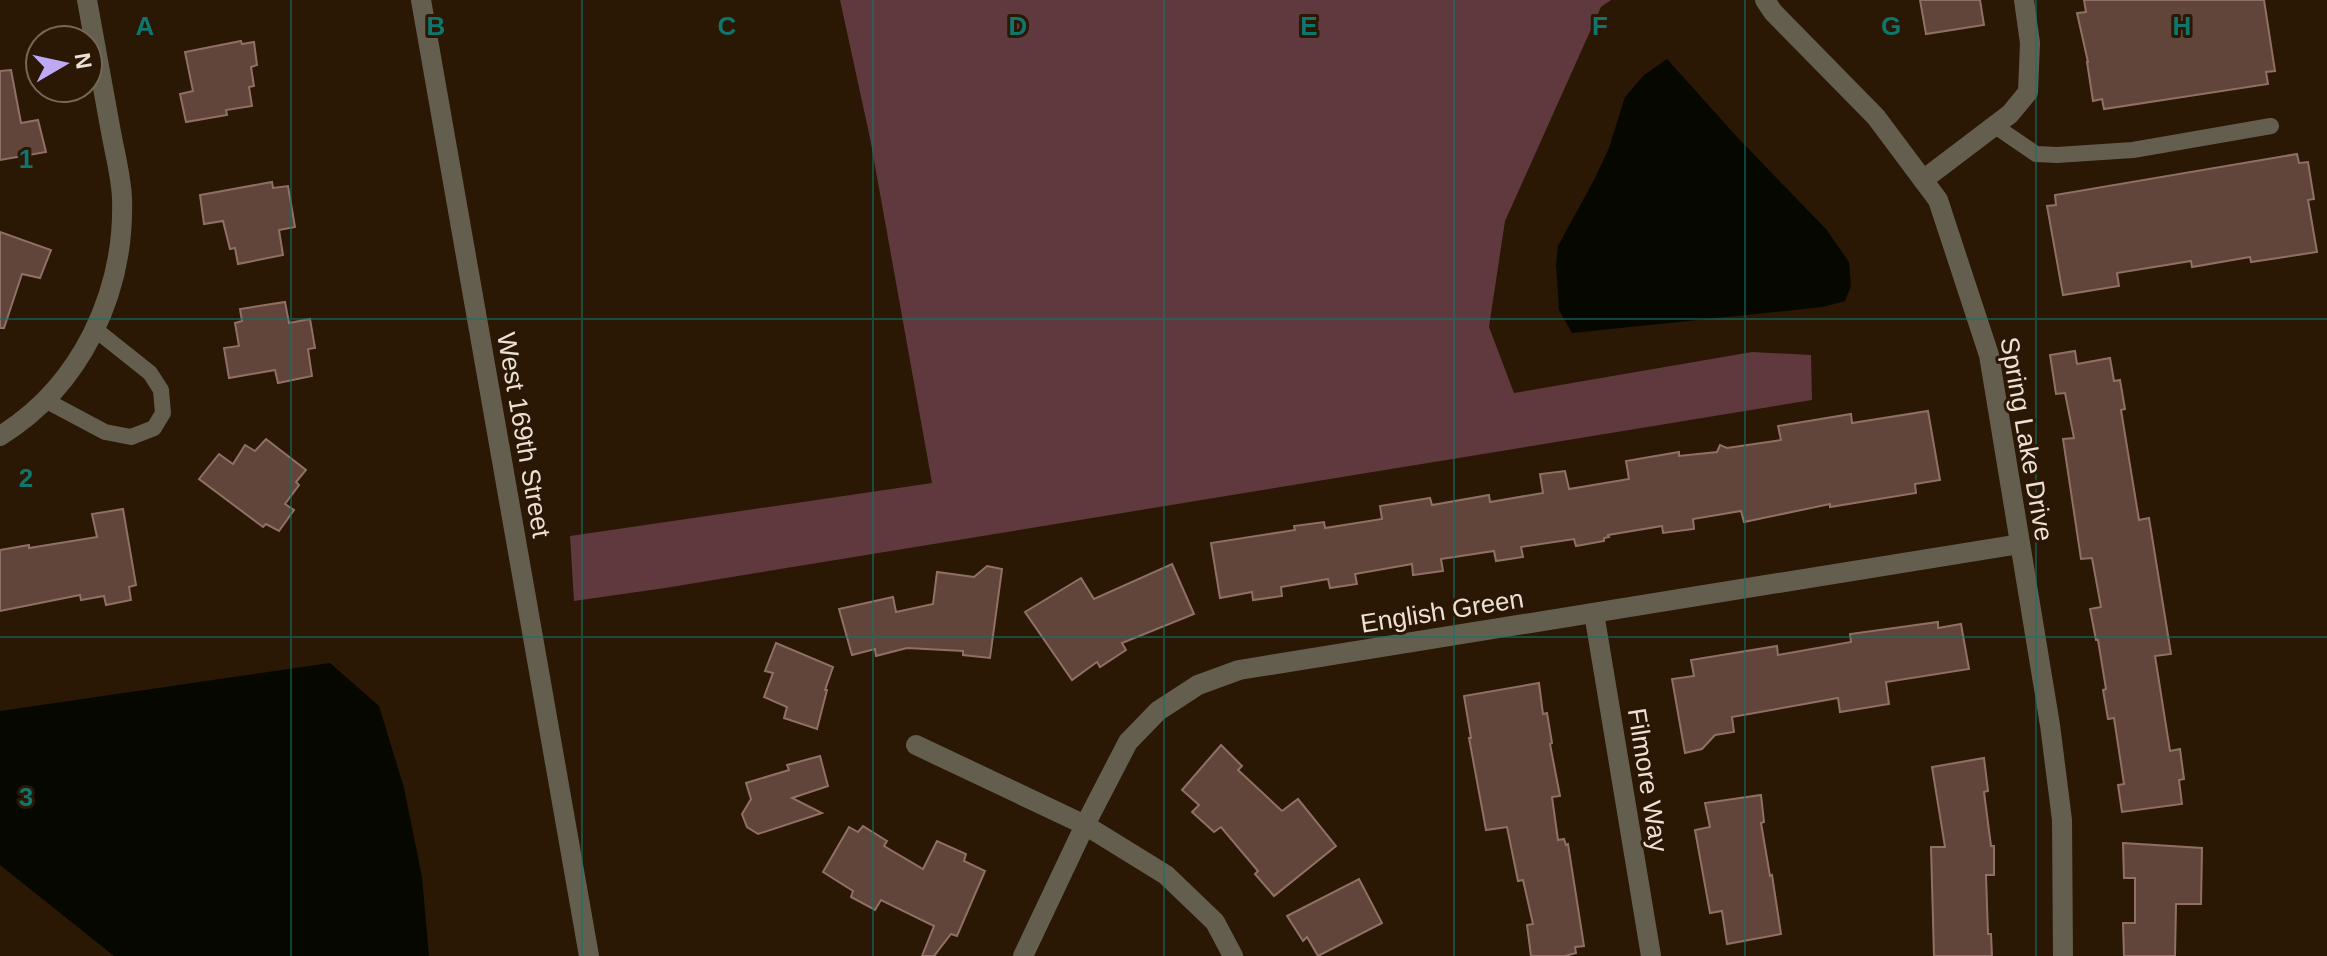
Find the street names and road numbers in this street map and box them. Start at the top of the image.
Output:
street label: West 169th Street [491,330,557,541]
street label: Spring Lake Drive [1994,335,2060,543]
street label: English Green [1358,583,1526,639]
street label: Filmore Way [1622,706,1674,854]

